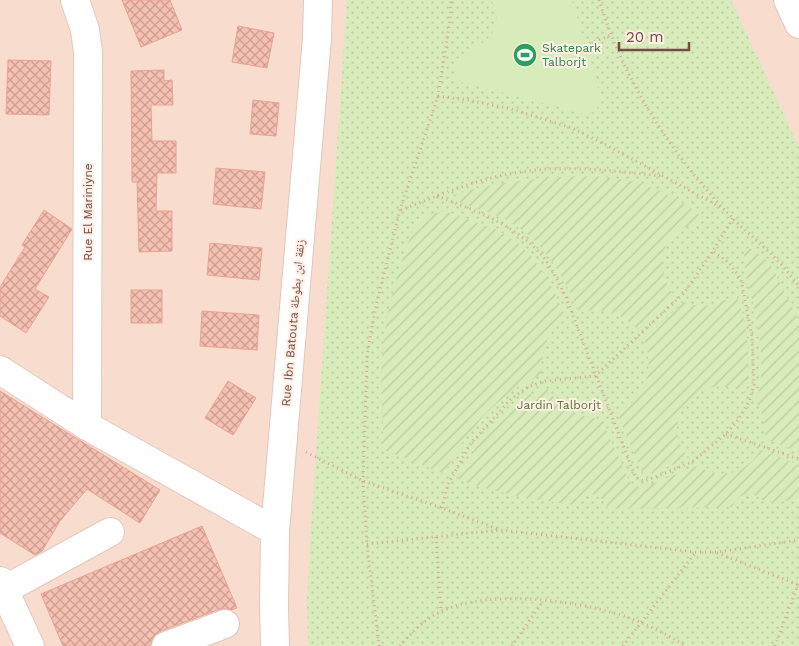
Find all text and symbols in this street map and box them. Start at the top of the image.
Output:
scale bar [619,20,689,52]
text: 20 m [626,28,664,46]
place label: Skatepark Talborjt [542,41,601,69]
sports icon: Skatepark Talborjt [512,42,538,68]
street label: Rue El Mariniyne [81,163,95,261]
street label: Rue Ibn Batouta زنقة ابن بطوطة [279,239,308,407]
park label: Jardin Talborjt [517,398,601,412]

